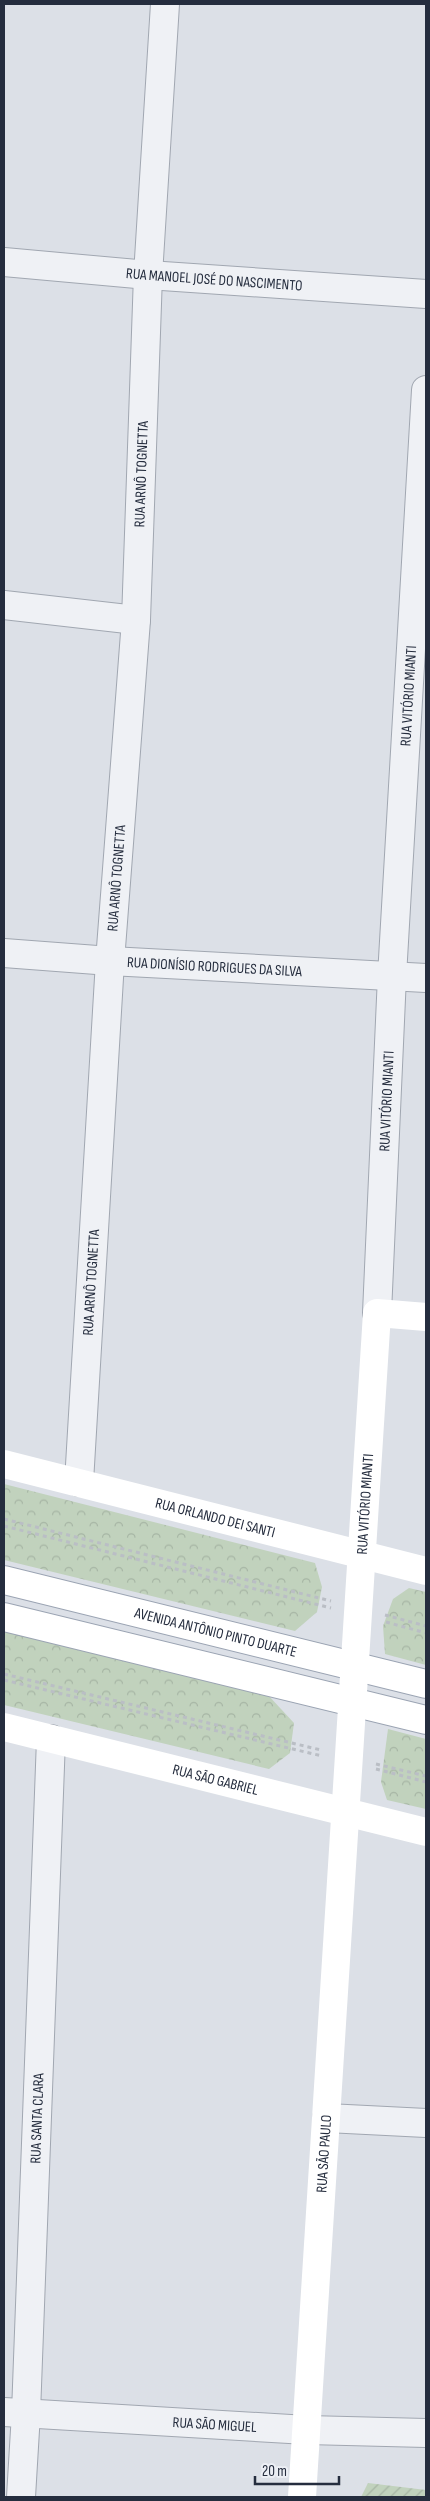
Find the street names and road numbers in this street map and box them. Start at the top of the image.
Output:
street label: RUA MANOEL JOSÉ DO NASCIMENTO [125,264,303,295]
street label: RUA ARNÔ TOGNETTA [130,420,152,528]
street label: RUA VITÓRIO MIANTI [396,645,421,747]
street label: RUA ARNÔ TOGNETTA [103,824,130,932]
street label: RUA DIONÍSIO RODRIGUES DA SILVA [127,952,303,981]
street label: RUA VITÓRIO MIANTI [375,1050,398,1152]
street label: RUA ARNÔ TOGNETTA [78,1228,104,1336]
street label: RUA VITÓRIO MIANTI [352,1453,378,1555]
street label: RUA ORLANDO DEI SANTI [153,1493,277,1542]
street label: AVENIDA ANTÔNIO PINTO DUARTE [132,1603,299,1661]
street label: RUA SÃO GABRIEL [171,1760,261,1800]
street label: RUA SANTA CLARA [26,2072,48,2164]
street label: RUA SÃO PAULO [312,2114,336,2193]
street label: RUA SÃO MIGUEL [172,2413,258,2437]

